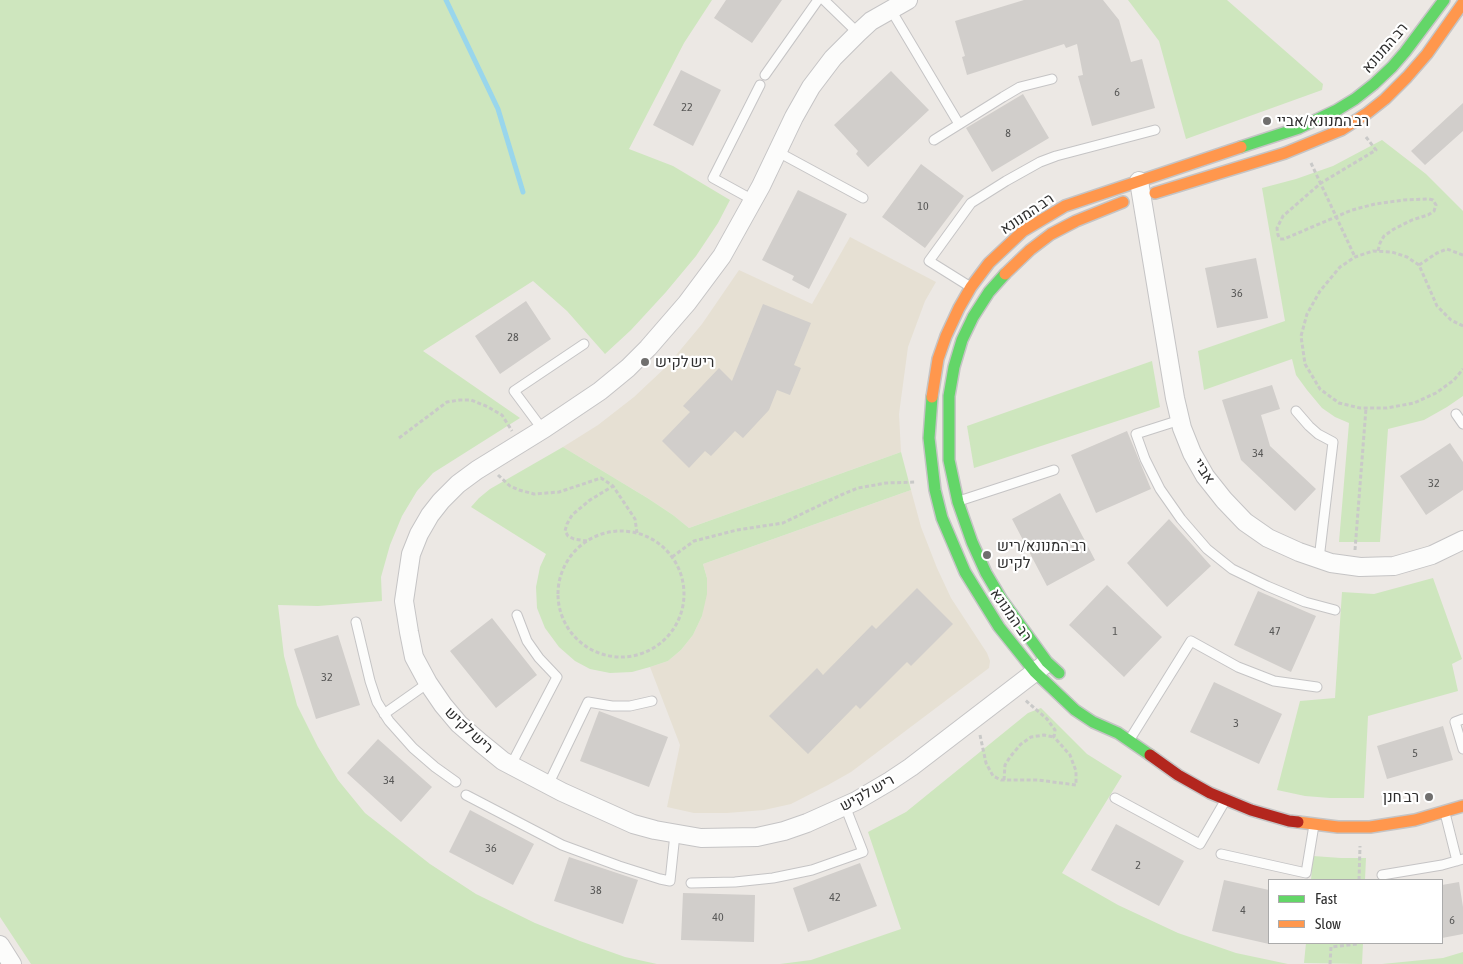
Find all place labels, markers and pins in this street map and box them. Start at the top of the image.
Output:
place label: רב המנונא/אביי [1277,112,1369,130]
marker: רב המנונא/אביי [1261,115,1273,127]
place label: ריש לקיש [655,353,714,371]
marker: ריש לקיש [639,356,651,368]
place label: רב המנונא/ריש לקיש [997,537,1086,572]
marker: רב המנונא/ריש לקיש [981,549,993,561]
place label: רב חנן [1383,788,1419,806]
marker: רב חנן [1423,791,1435,803]

